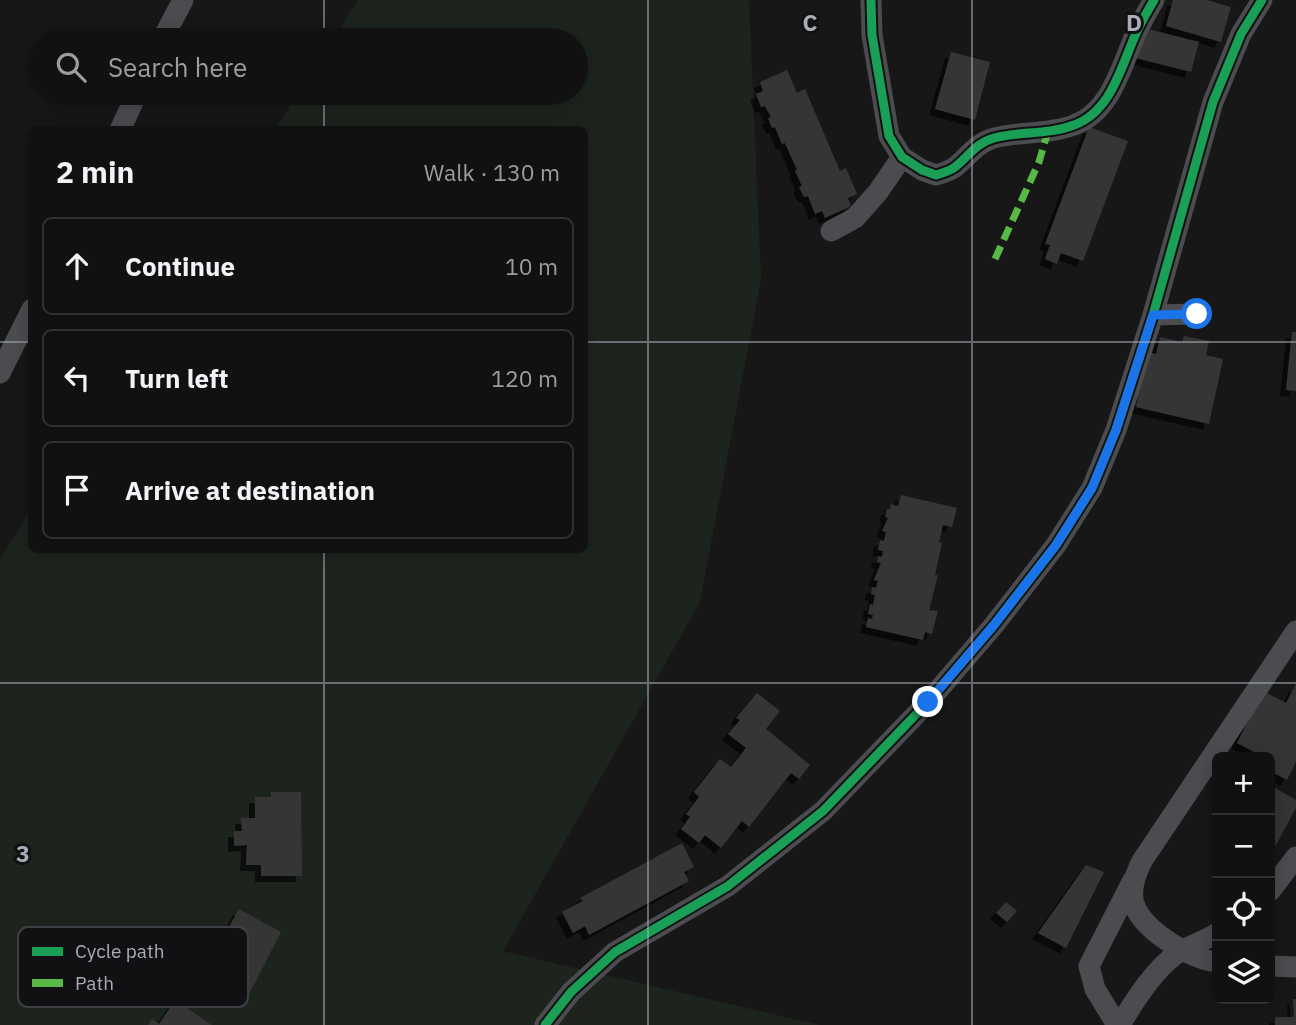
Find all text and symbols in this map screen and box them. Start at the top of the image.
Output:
text: C [803,7,818,37]
text: D [1126,7,1142,37]
search box [28,28,588,105]
icon: search [52,48,90,86]
text: Search here [108,50,247,84]
text: 2 min [56,152,134,191]
text: Walk · 130 m [424,157,560,187]
icon: ahead [58,247,96,285]
text: Continue [125,249,235,283]
text: 10 m [505,251,558,281]
route start [1181,298,1212,329]
icon: left [58,359,96,397]
text: Turn left [125,361,228,395]
text: 120 m [491,363,558,393]
icon: arrive [58,471,96,509]
text: Arrive at destination [125,473,375,507]
route end [912,686,943,717]
map controls [1212,752,1275,1004]
button: + [1212,752,1275,815]
button: − [1212,815,1275,878]
text: 3 [16,838,30,868]
button: locate [1212,878,1275,941]
legend [18,927,248,1007]
text: Cycle path [75,939,164,963]
button: layers [1212,941,1275,1004]
text: Path [75,971,114,995]

